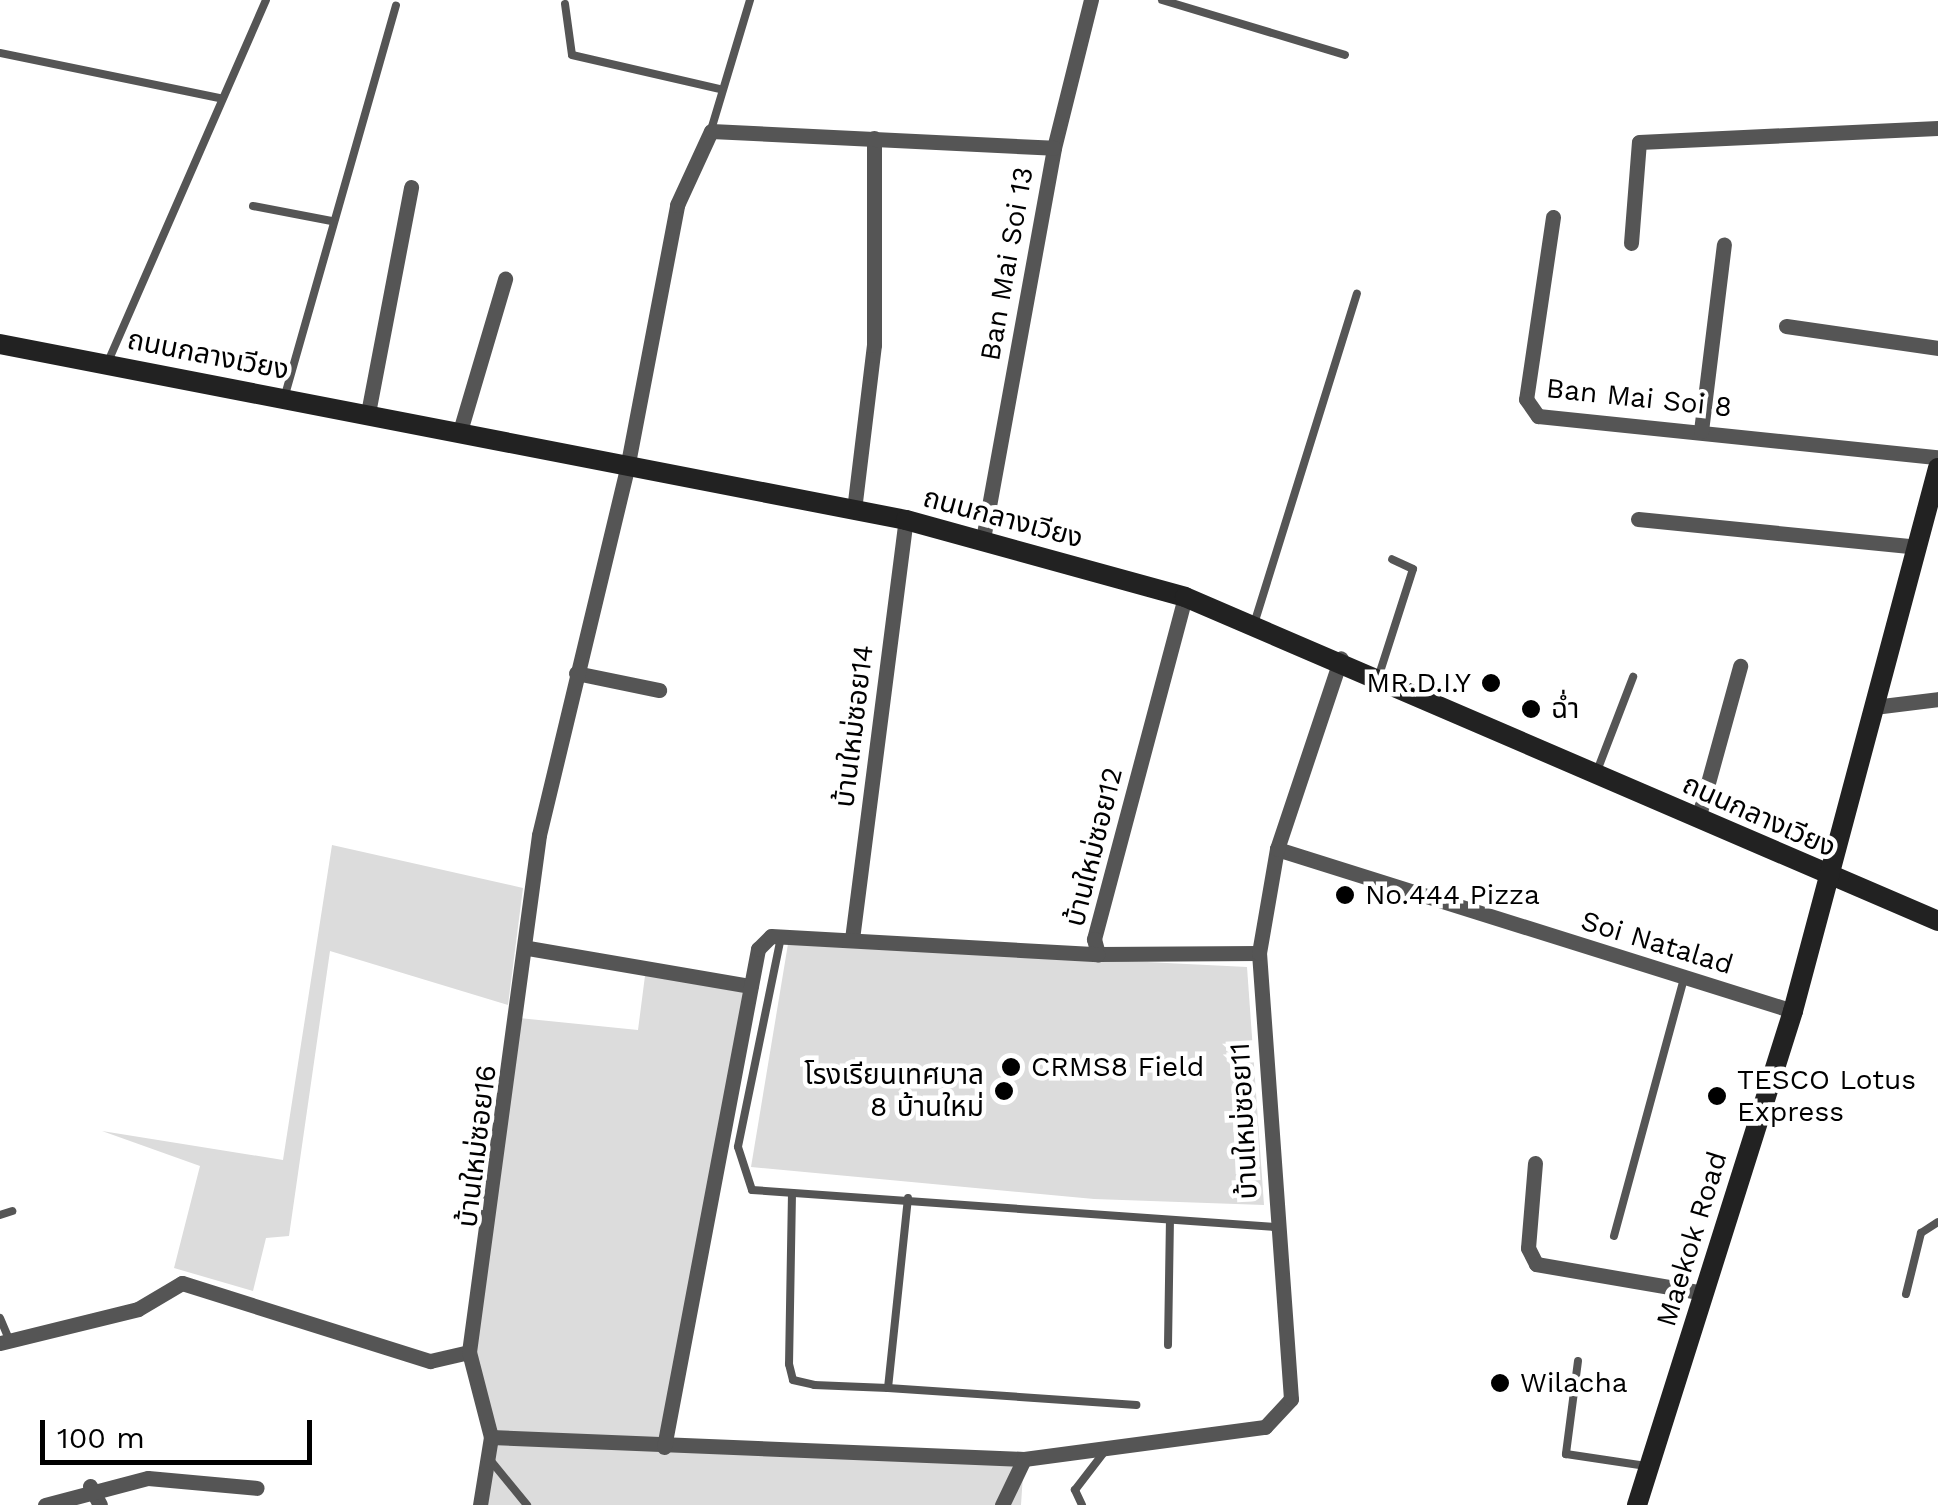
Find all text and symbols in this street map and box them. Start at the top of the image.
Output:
street label: Ban Mai Soi 13 [973,164,1041,364]
street label: ถนนกลางเวียง [124,323,292,387]
street label: Ban Mai Soi 8 [1544,372,1734,424]
street label: ถนนกลางเวียง [920,481,1086,555]
street label: บ้านใหม่ซอย14 [827,643,881,809]
place label: MR.D.I.Y [1366,666,1471,700]
marker: MR.D.I.Y [1480,672,1502,694]
place label: ฉ่ำ [1551,692,1579,726]
marker: ฉ่ำ [1520,698,1542,720]
street label: บ้านใหม่ซอย12 [1058,764,1130,930]
street label: ถนนกลางเวียง [1677,767,1841,865]
place label: No.444 Pizza [1365,878,1540,912]
marker: No.444 Pizza [1334,884,1356,906]
street label: Soi Natalad [1577,904,1737,982]
street label: บ้านใหม่ซอย11 [1223,1042,1265,1200]
place label: CRMS8 Field [1031,1050,1204,1084]
marker: CRMS8 Field [1000,1056,1022,1078]
place label: โรงเรียนเทศบาล 8 บ้านใหม่ [804,1058,984,1124]
street label: บ้านใหม่ซอย16 [450,1063,504,1229]
place label: TESCO Lotus Express [1737,1063,1916,1129]
marker: โรงเรียนเทศบาล 8 บ้านใหม่ [993,1080,1015,1102]
marker: TESCO Lotus Express [1706,1085,1728,1107]
street label: Maekok Road [1649,1147,1735,1331]
place label: Wilacha [1520,1366,1628,1400]
marker: Wilacha [1489,1372,1511,1394]
scale bar [45,1400,318,1462]
text: 100 m [57,1420,145,1455]

